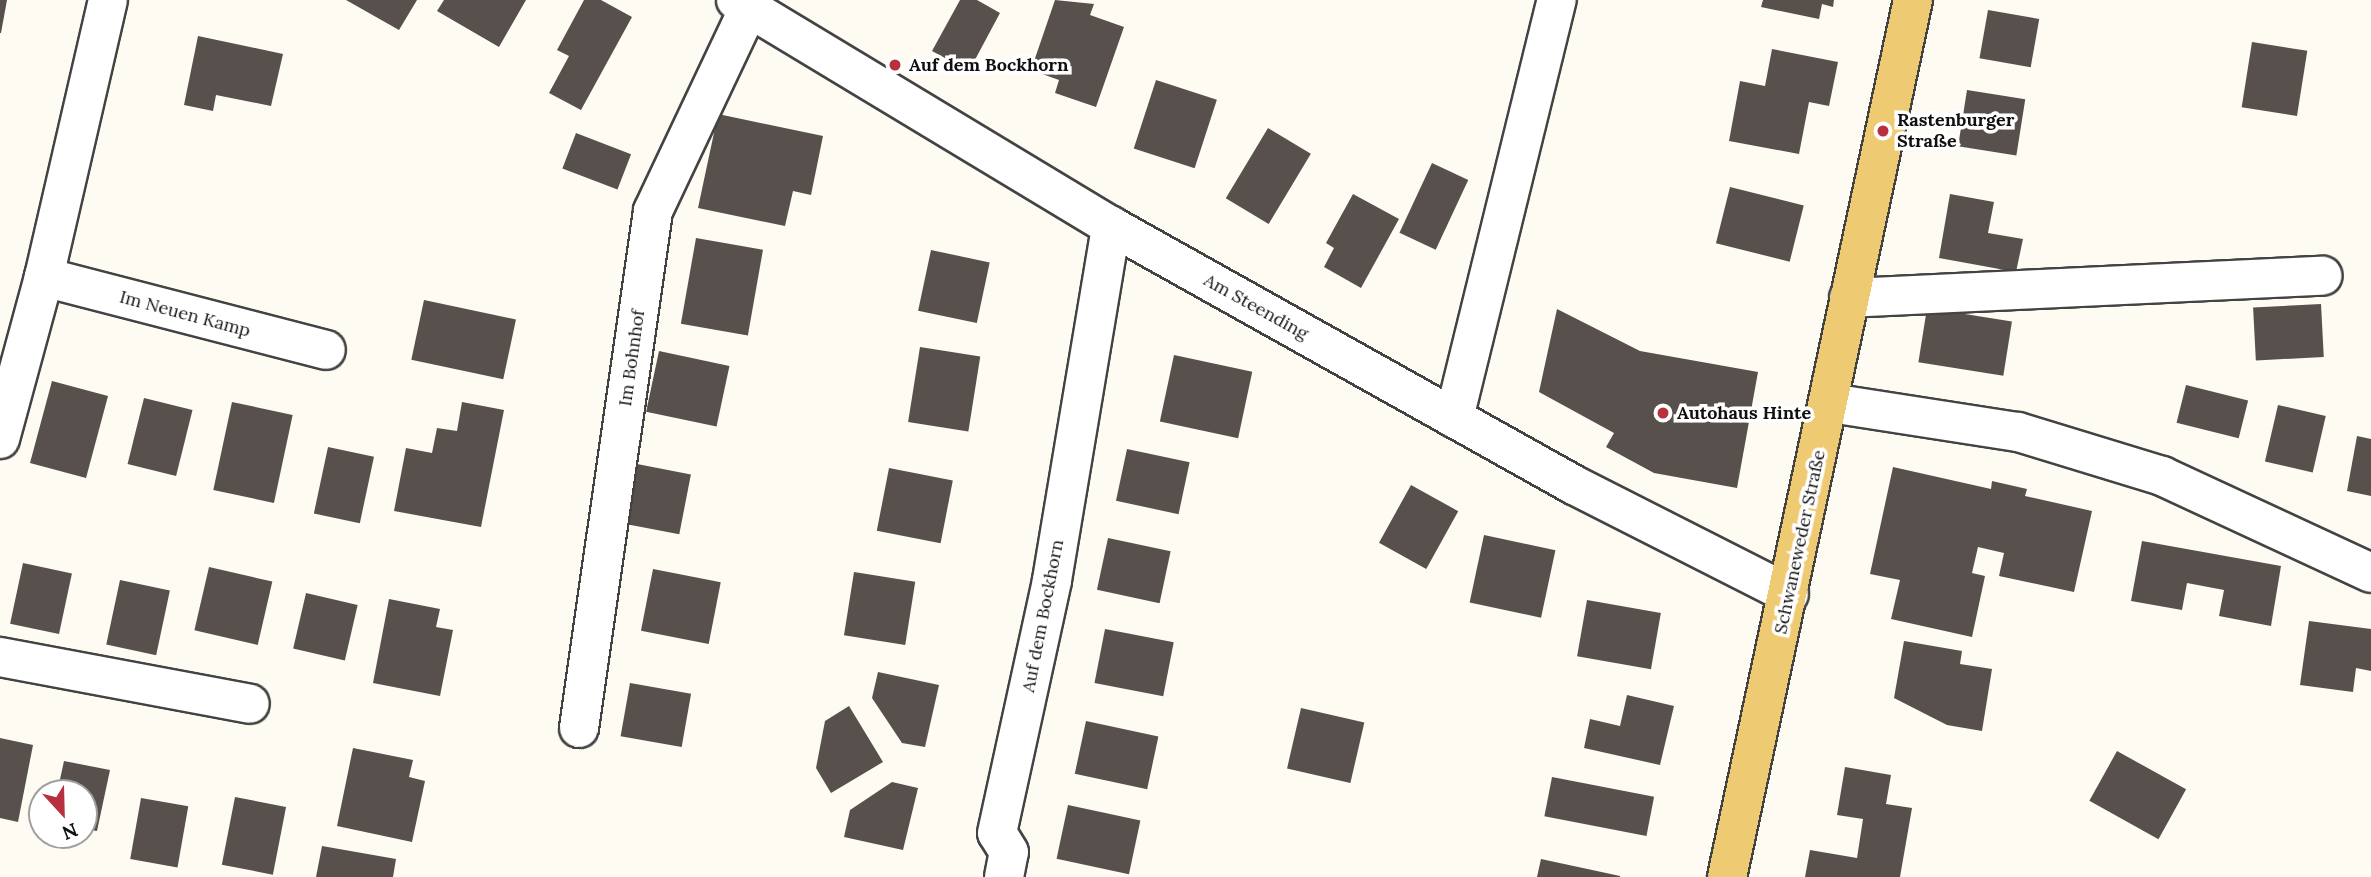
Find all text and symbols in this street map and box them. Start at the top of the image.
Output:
place label: Auf dem Bockhorn [909,54,1068,76]
marker: Auf dem Bockhorn [887,57,903,73]
place label: Rastenburger Straße [1897,110,2014,152]
marker: Rastenburger Straße [1875,123,1891,139]
street label: Am Steending [1200,269,1312,345]
street label: Im Neuen Kamp [117,286,253,342]
street label: Im Bohnhof [615,308,649,408]
place label: Autohaus Hinte [1677,402,1811,424]
marker: Autohaus Hinte [1655,405,1671,421]
street label: Schwaneweder Straße [1770,448,1830,636]
street label: Auf dem Bockhorn [1018,538,1068,694]
north arrow [28,779,98,849]
text: N [59,818,81,845]

